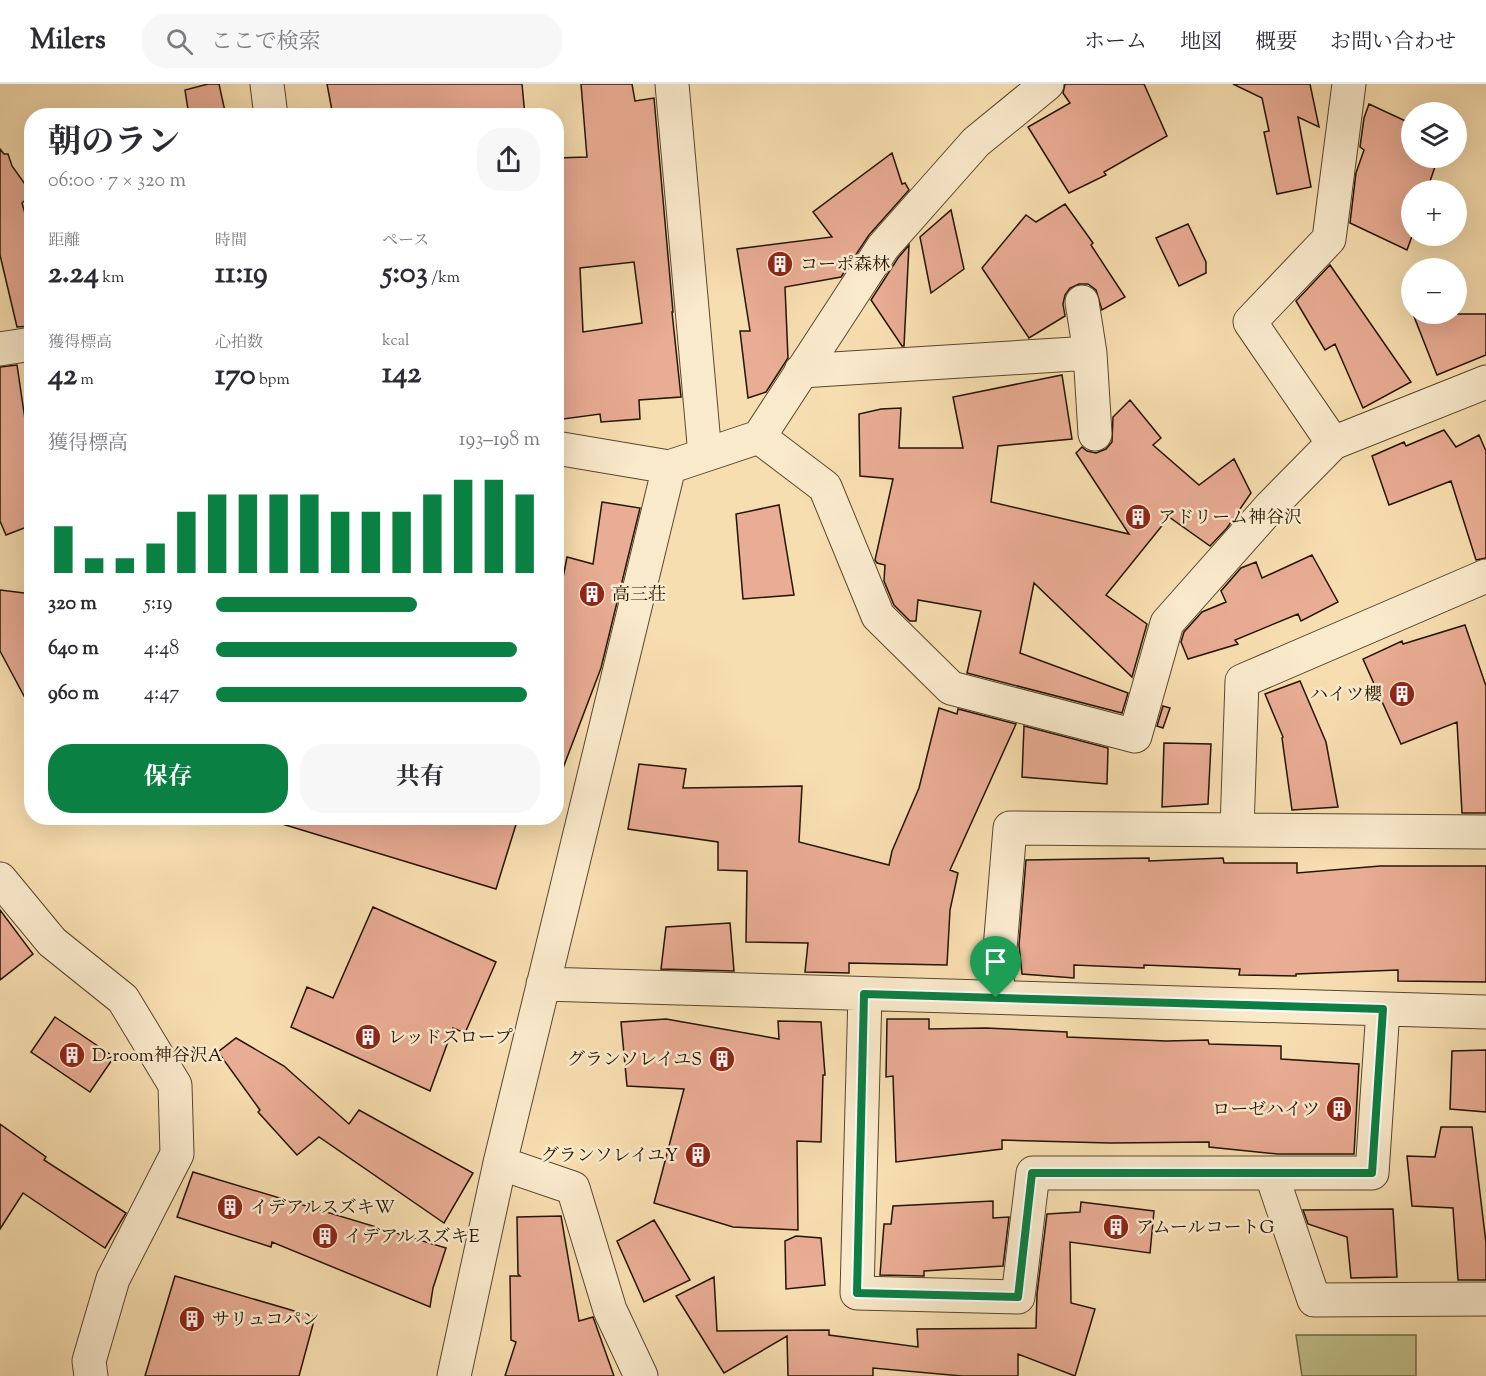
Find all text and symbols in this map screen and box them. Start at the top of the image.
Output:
search box [142,14,562,68]
text: Milers [30,21,106,61]
icon: search [163,25,196,58]
text: ここで検索 [211,27,321,59]
text: ホーム [1084,28,1147,58]
text: 地図 [1180,28,1222,58]
text: 概要 [1255,28,1297,58]
text: お問い合わせ [1330,28,1456,58]
map controls [1401,102,1467,324]
button: layers [1401,102,1467,168]
text: 朝のラン [48,120,180,168]
button: share [477,128,540,191]
text: 06:00 · 7 × 320 m [48,167,186,196]
button: + [1401,180,1467,246]
text: 距離 [48,230,80,253]
text: 時間 [215,230,247,253]
text: ペース [382,230,429,253]
building icon: コーポ森林 [765,249,795,279]
text: 2.24 [48,253,99,296]
text: 11:19 [215,253,268,296]
text: 5:03 [382,253,428,296]
place label: コーポ森林 [800,253,890,279]
button: − [1401,258,1467,324]
text: km [99,267,124,290]
text: /km [428,267,460,290]
text: kcal [382,330,410,353]
text: 獲得標高 [48,332,112,355]
text: 心拍数 [215,332,263,355]
text: 142 [382,353,421,396]
text: 42 [48,355,77,398]
text: 170 [215,355,256,398]
text: m [77,369,94,392]
text: bpm [256,369,290,392]
text: 193–198 m [459,426,540,455]
text: 獲得標高 [48,430,128,459]
building icon: アドリーム神谷沢 [1123,502,1153,532]
place label: アドリーム神谷沢 [1158,506,1302,532]
building icon: 高三荘 [577,579,607,609]
place label: 高三荘 [612,583,666,609]
text: 320 m [48,590,97,619]
text: 5:19 [144,590,172,619]
text: 640 m [48,635,99,664]
text: 4:48 [144,635,179,664]
building icon: ハイツ櫻 [1387,679,1417,709]
text: 960 m [48,680,99,709]
text: 4:47 [144,680,179,709]
place label: ハイツ櫻 [1310,683,1382,709]
button: 保存 [48,744,288,813]
button: 共有 [300,744,540,813]
pin [970,936,1021,998]
icon: arrive [979,945,1012,978]
building icon: レッドスロープ [353,1022,383,1052]
place label: レッドスロープ [388,1026,513,1052]
building icon: D-room神谷沢A [57,1040,87,1070]
place label: D-room神谷沢A [92,1044,223,1070]
building icon: グランソレイユS [707,1044,737,1074]
place label: グランソレイユS [567,1048,702,1074]
building icon: ローゼハイツ [1324,1094,1354,1124]
place label: ローゼハイツ [1212,1098,1320,1124]
building icon: グランソレイユY [683,1140,713,1170]
place label: グランソレイユY [541,1144,678,1170]
building icon: イデアルスズキW [215,1192,245,1222]
place label: イデアルスズキW [250,1196,395,1222]
building icon: アムールコートG [1101,1212,1131,1242]
place label: アムールコートG [1136,1216,1274,1242]
building icon: イデアルスズキE [310,1221,340,1251]
place label: イデアルスズキE [344,1225,480,1251]
building icon: サリュコパン [177,1304,207,1334]
place label: サリュコパン [212,1308,319,1334]

